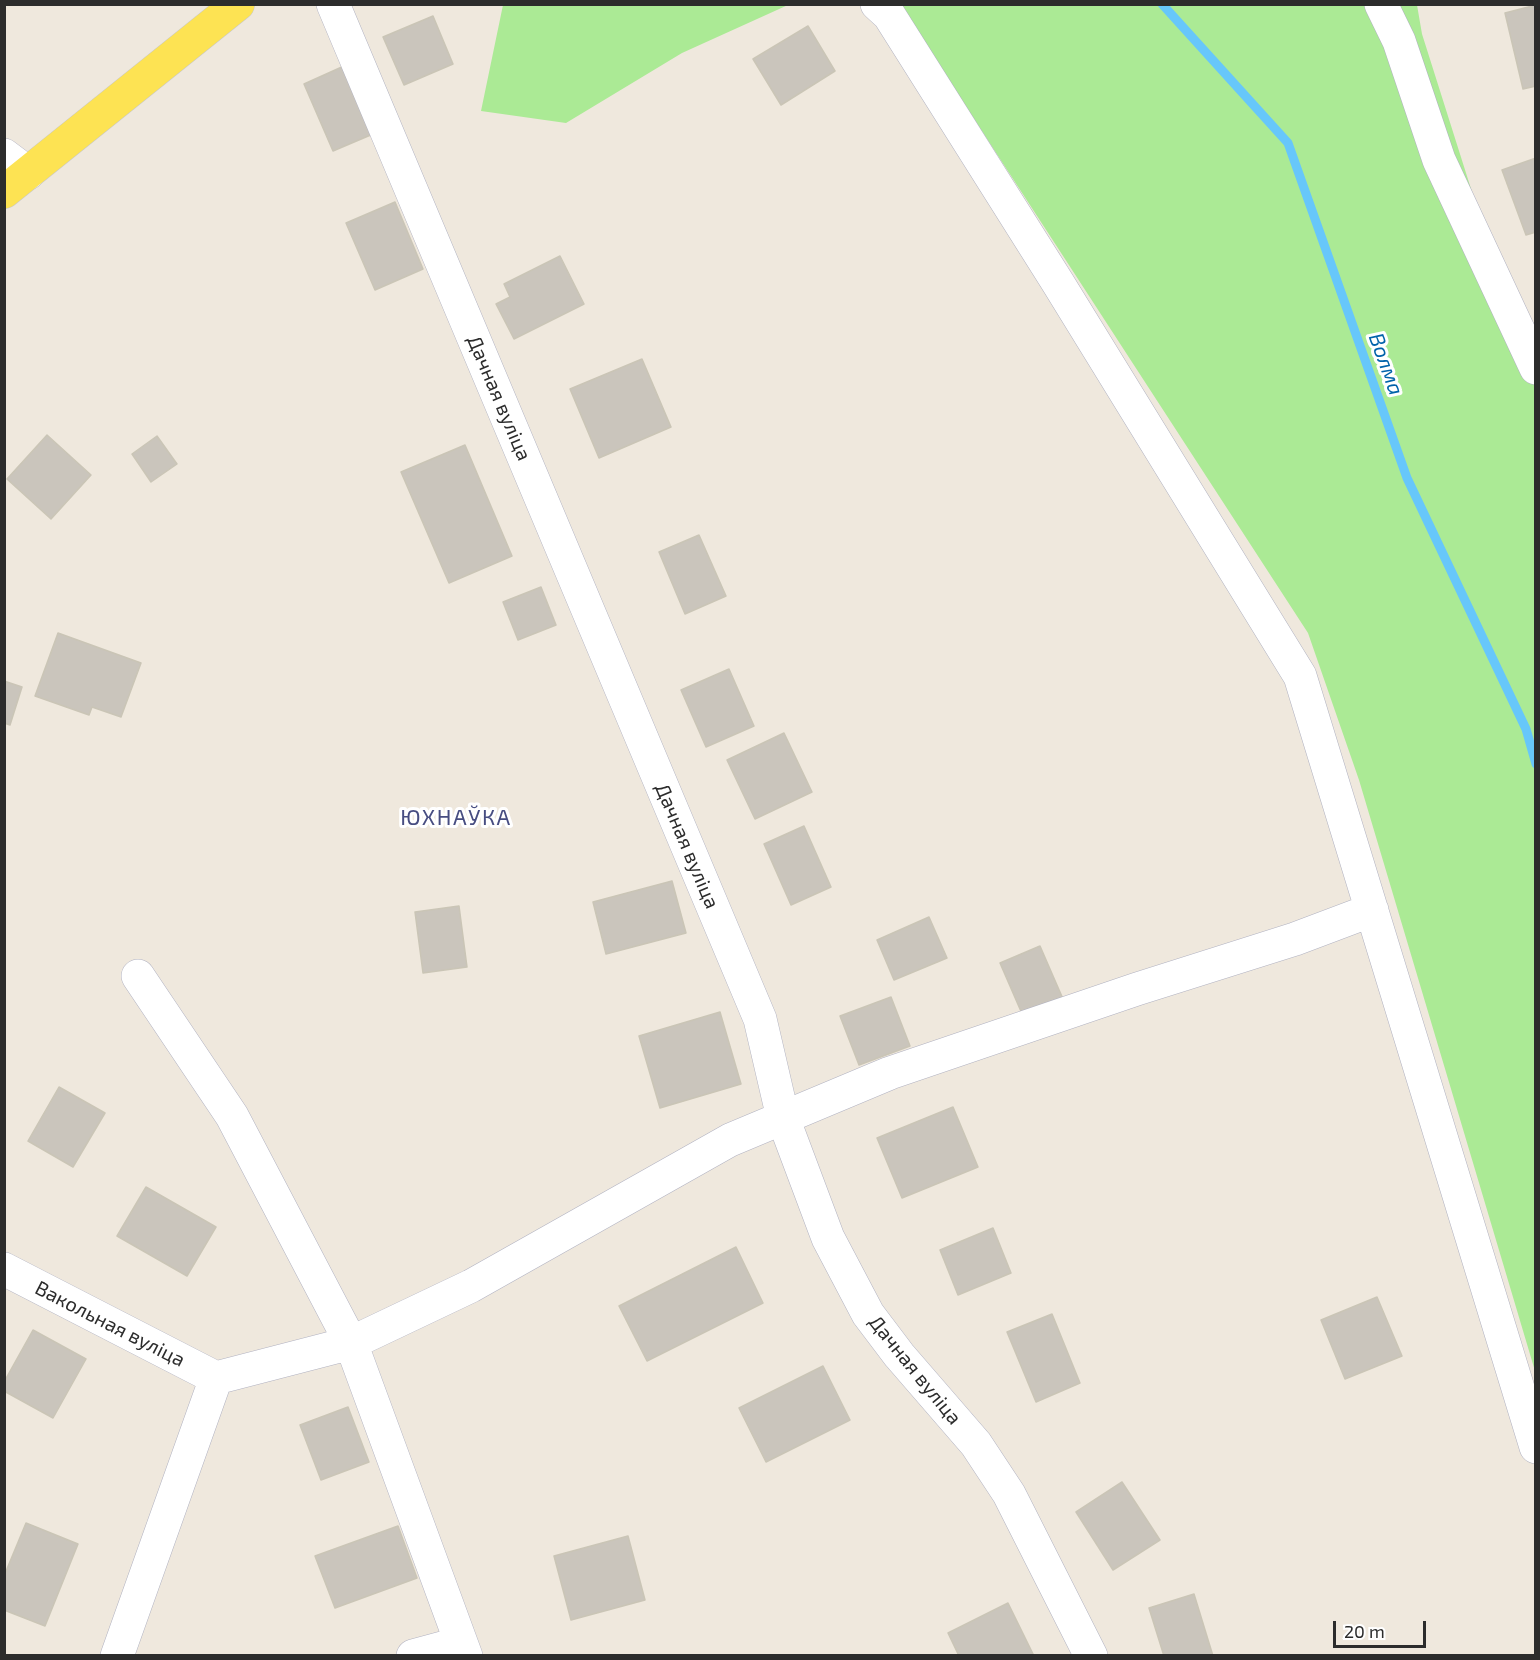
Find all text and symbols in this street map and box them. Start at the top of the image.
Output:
water label: Волма [1363,330,1409,398]
street label: Дачная вуліца [462,332,536,464]
street label: Дачная вуліца [650,780,724,912]
district label: ЮХНАЎКА [400,805,512,831]
street label: Вакольная вуліца [31,1276,189,1372]
street label: Дачная вуліца [864,1311,966,1429]
scale bar [1336,1609,1429,1647]
text: 20 m [1344,1620,1385,1642]

